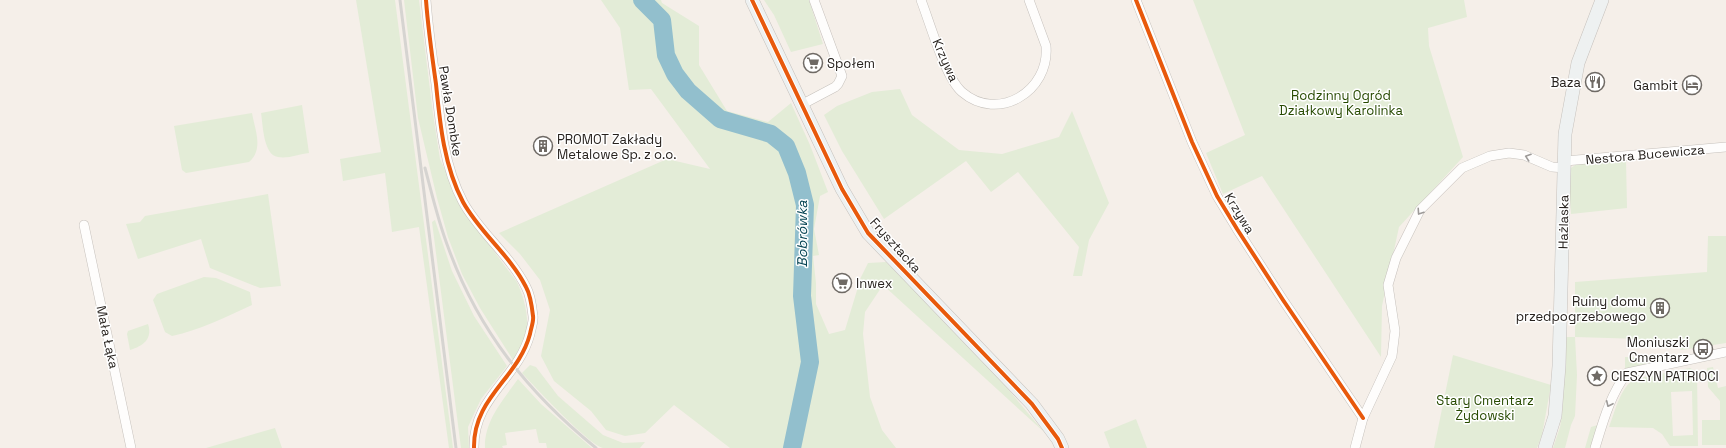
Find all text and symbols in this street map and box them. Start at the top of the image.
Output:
street label: Krzywa [929,36,963,85]
supermarket icon: Społem [802,52,824,74]
place label: Społem [827,55,875,72]
street label: Pawła Dombke [435,65,466,158]
restaurant icon: Baza [1584,71,1606,93]
place label: Baza [1551,74,1582,91]
hotel icon: Gambit [1681,74,1703,96]
place label: Gambit [1633,77,1678,94]
park label: Rodzinny Ogród Działkowy Karolinka [1279,87,1403,119]
place label: PROMOT Zakłady Metalowe Sp. z o.o. [557,131,676,163]
building icon: PROMOT Zakłady Metalowe Sp. z o.o. [532,135,554,157]
street label: Nestora Bucewicza [1585,141,1706,168]
one-way arrow [1524,153,1531,161]
street label: Krzywa [1221,189,1259,238]
street label: Hażlaska [1555,194,1572,249]
water label: Bobrówka [793,200,811,268]
one-way arrow [1417,208,1425,215]
street label: Frysztacka [866,214,925,277]
supermarket icon: Inwex [831,272,853,294]
place label: Inwex [856,275,893,292]
place label: Ruiny domu przedpogrzebowego [1516,293,1646,325]
building icon: Ruiny domu przedpogrzebowego [1649,297,1671,319]
street label: Mała Łąka [93,304,123,371]
place label: Moniuszki Cmentarz [1627,334,1689,366]
bus stop icon: Moniuszki Cmentarz [1692,338,1714,360]
place icon: CIESZYN PATRIOCI [1586,365,1608,387]
place label: CIESZYN PATRIOCI [1611,368,1719,385]
park label: Stary Cmentarz Żydowski [1436,392,1534,424]
one-way arrow [1606,400,1614,408]

